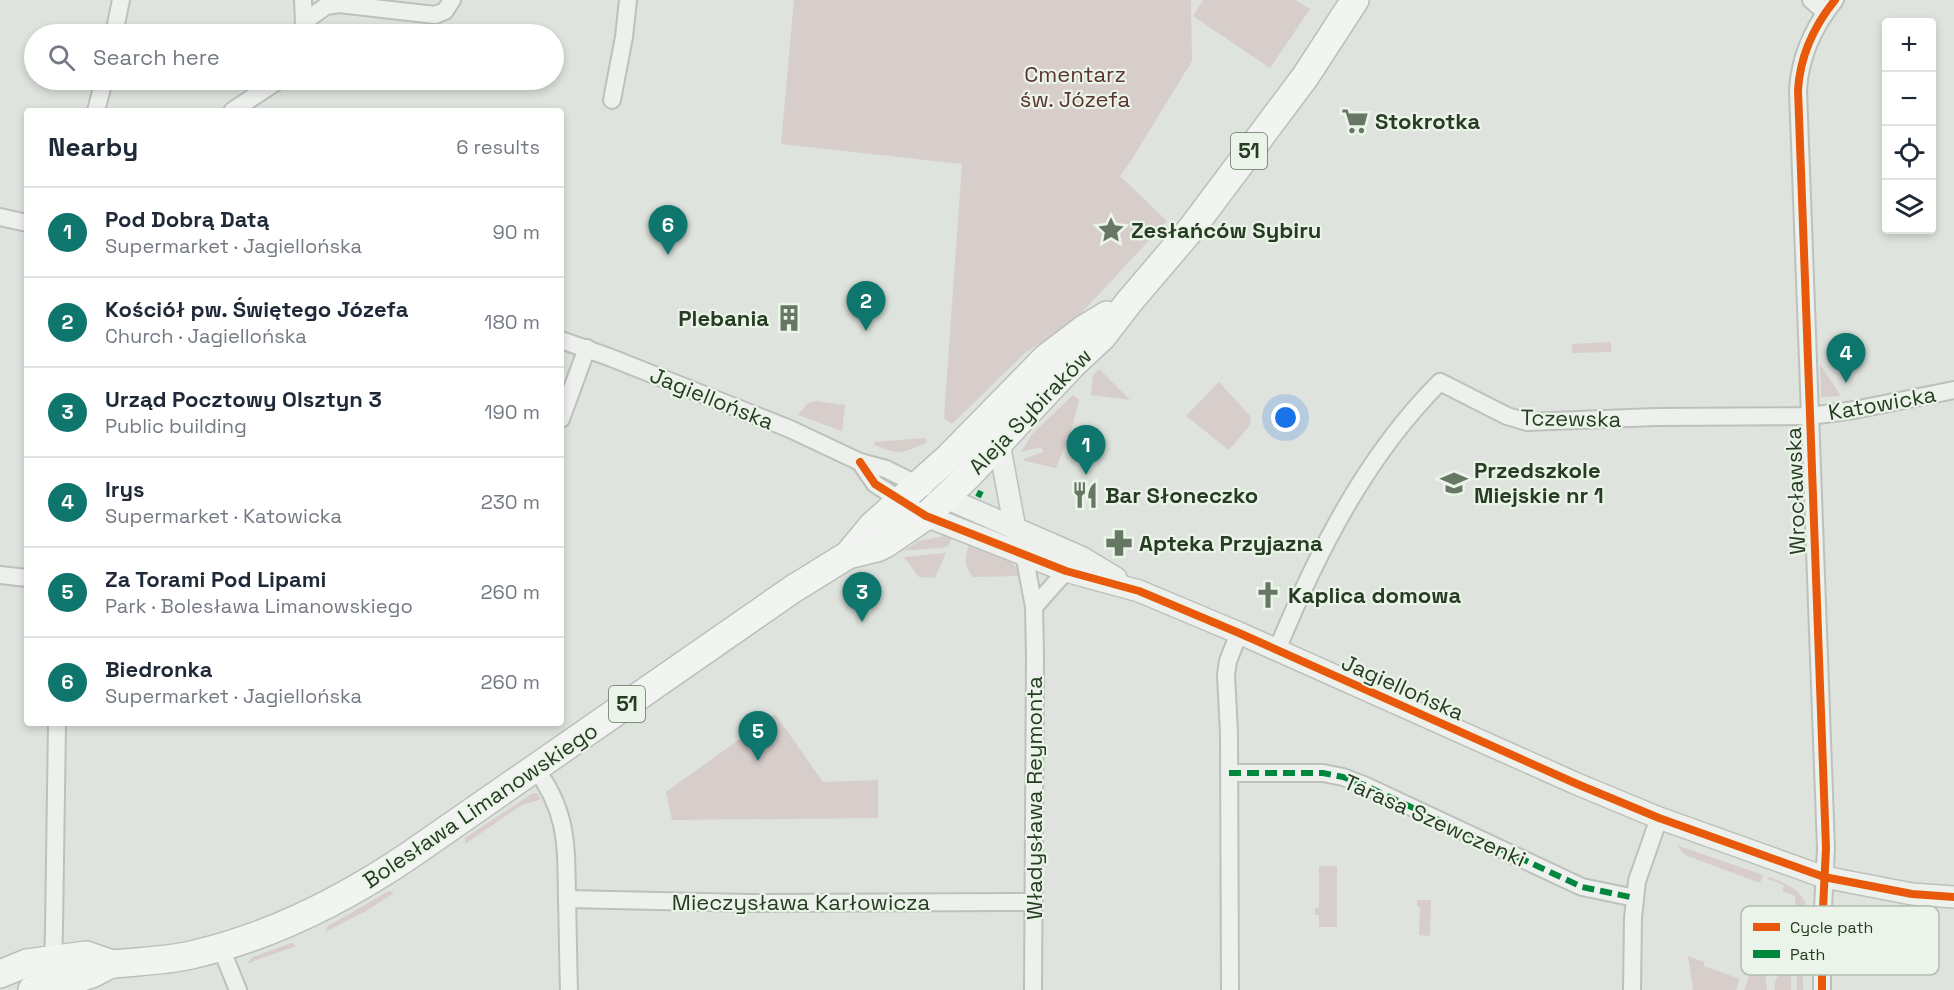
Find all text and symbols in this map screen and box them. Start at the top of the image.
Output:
map controls [1882,18,1936,234]
button: + [1882,18,1936,72]
search box [24,24,564,90]
icon: search [45,41,78,74]
text: Search here [93,43,220,71]
park label: Cmentarz św. Józefa [1020,60,1131,113]
button: − [1882,72,1936,126]
supermarket icon: Stokrotka [1340,106,1370,136]
place label: Stokrotka [1375,107,1480,135]
button: locate [1882,126,1936,180]
text: Nearby [48,130,138,164]
road number: 51 [1231,133,1267,169]
text: 6 results [456,134,540,160]
button: layers [1882,180,1936,234]
text: Pod Dobrą Datą [105,205,269,233]
pin: 6 [648,206,688,255]
place icon: Zesłańców Sybiru [1096,215,1126,245]
place label: Zesłańców Sybiru [1131,216,1321,244]
text: 1 [63,219,72,245]
text: 90 m [493,219,540,245]
text: Supermarket · Jagiellońska [105,233,362,259]
pin: 2 [846,282,886,331]
text: Kościół pw. Świętego Józefa [105,295,408,323]
building icon: Plebania [774,303,804,333]
place label: Plebania [678,304,769,332]
text: 2 [62,309,73,335]
text: 180 m [484,309,540,335]
text: Church · Jagiellońska [105,323,307,349]
pin: 4 [1826,334,1866,383]
street label: Aleja Sybiraków [963,342,1097,480]
street label: Jagiellońska [646,360,778,436]
street label: Katowicka [1826,380,1938,426]
text: Urząd Pocztowy Olsztyn 3 [105,385,382,413]
text: 3 [61,399,74,425]
text: 190 m [484,399,540,425]
your location [1271,403,1300,432]
street label: Tczewska [1520,403,1622,433]
text: Public building [105,413,247,439]
pin: 1 [1066,426,1106,475]
street label: Wrocławska [1779,426,1811,555]
place label: Przedszkole Miejskie nr 1 [1474,456,1604,509]
school or university icon: Przedszkole Miejskie nr 1 [1439,468,1469,498]
text: Irys [105,475,145,503]
restaurant icon: Bar Słoneczko [1070,480,1100,510]
place label: Bar Słoneczko [1105,481,1258,509]
text: 4 [61,489,74,515]
text: 230 m [481,489,540,515]
text: Supermarket · Katowicka [105,503,342,529]
pharmacy icon: Apteka Przyjazna [1104,528,1134,558]
place label: Apteka Przyjazna [1139,529,1323,557]
text: Za Torami Pod Lipami [105,565,326,593]
pin: 3 [842,572,882,622]
text: 5 [62,579,74,605]
text: 260 m [481,579,540,605]
church icon: Kaplica domowa [1253,580,1283,610]
place label: Kaplica domowa [1288,581,1461,609]
text: Park · Bolesława Limanowskiego [105,593,413,619]
street label: Jagiellońska [1337,648,1469,727]
text: Biedronka [105,655,212,683]
text: 6 [61,669,74,695]
text: 260 m [481,669,540,695]
street label: Władysława Reymonta [1020,676,1048,920]
text: Supermarket · Jagiellońska [105,683,362,709]
road number: 51 [609,686,645,722]
pin: 5 [738,712,777,761]
street label: Bolesława Limanowskiego [357,716,603,894]
street label: Tarasa Szewczenki [1340,767,1530,873]
street label: Mieczysława Karłowicza [672,888,930,916]
legend [1741,906,1939,975]
text: Cycle path [1790,917,1873,938]
text: Path [1790,944,1825,965]

